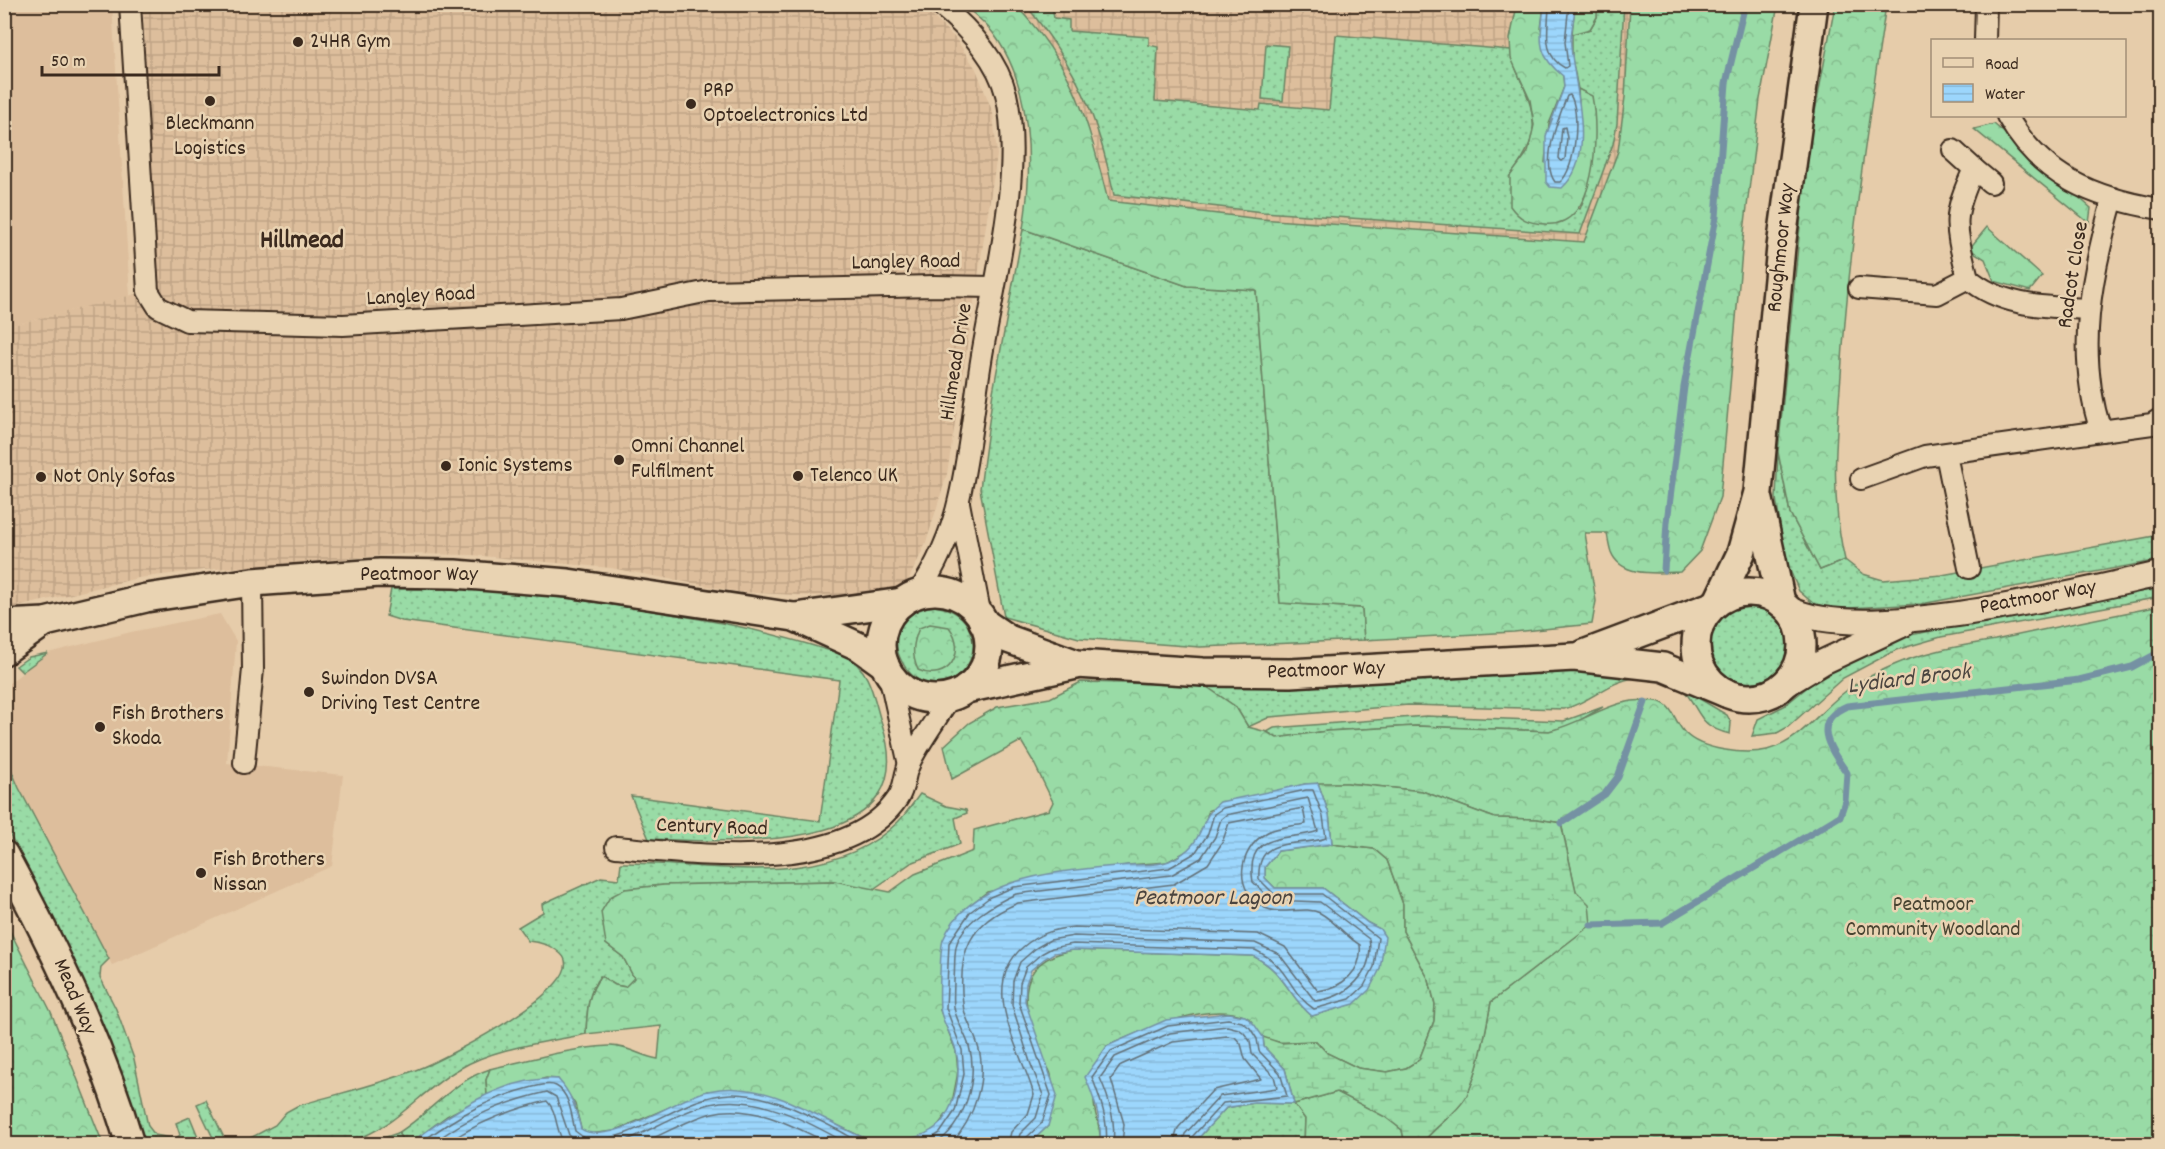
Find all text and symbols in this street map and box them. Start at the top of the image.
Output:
place label: 24HR Gym [310,27,391,58]
marker: 24HR Gym [291,35,305,49]
scale bar [42,39,219,77]
legend [1931,39,2126,117]
text: 50 m [51,50,86,75]
text: Road [1985,53,2019,78]
place label: PRP Optoelectronics Ltd [703,76,868,132]
text: Water [1985,83,2025,108]
marker: Bleckmann Logistics [203,94,217,108]
marker: PRP Optoelectronics Ltd [684,97,698,111]
place label: Bleckmann Logistics [166,109,254,165]
street label: Roughmoor Way [1760,181,1804,314]
street label: Radcot Close [2050,219,2098,331]
district label: Hillmead [260,223,344,260]
street label: Langley Road [851,247,961,279]
street label: Langley Road [366,279,476,315]
street label: Hillmead Drive [932,301,982,423]
place label: Omni Channel Fulfilment [631,432,744,488]
place label: Ionic Systems [458,451,573,482]
marker: Omni Channel Fulfilment [612,453,626,467]
marker: Ionic Systems [439,459,453,473]
place label: Telenco UK [810,461,898,492]
place label: Not Only Sofas [53,462,176,493]
marker: Telenco UK [791,469,805,483]
marker: Not Only Sofas [34,470,48,484]
street label: Peatmoor Way [360,560,479,591]
street label: Peatmoor Way [1977,572,2100,623]
street label: Peatmoor Way [1267,653,1387,689]
water label: Lydiard Brook [1846,655,1975,704]
place label: Swindon DVSA Driving Test Centre [321,664,480,720]
marker: Swindon DVSA Driving Test Centre [302,685,316,699]
place label: Fish Brothers Skoda [112,699,224,755]
marker: Fish Brothers Skoda [93,720,107,734]
street label: Century Road [656,811,768,845]
place label: Fish Brothers Nissan [213,845,325,901]
marker: Fish Brothers Nissan [194,866,208,880]
water label: Peatmoor Lagoon [1134,882,1293,916]
park label: Peatmoor Community Woodland [1845,890,2021,946]
street label: Mead Way [44,954,104,1041]

